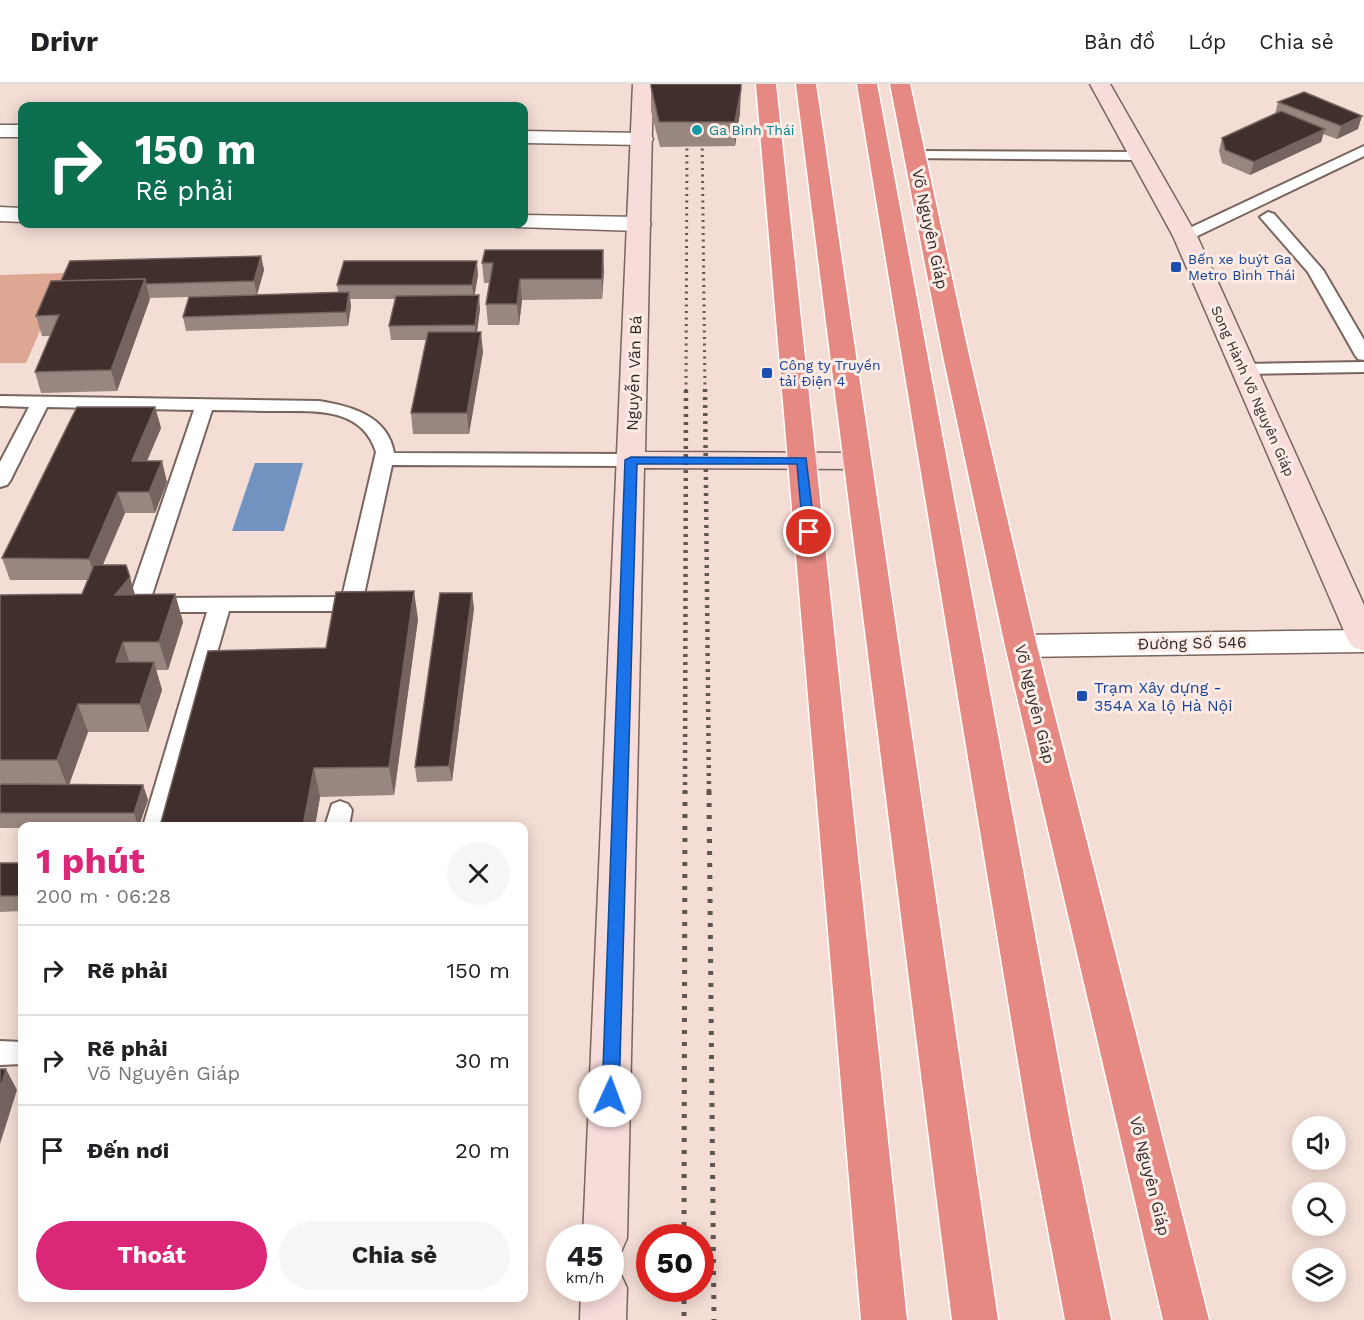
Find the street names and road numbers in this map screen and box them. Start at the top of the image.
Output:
street label: Võ Nguyên Giáp [908,167,952,291]
street label: Song Hành Võ Nguyên Giáp [1208,303,1298,479]
street label: Nguyễn Văn Bá [622,315,646,431]
street label: Đường Số 546 [1137,633,1247,653]
street label: Võ Nguyên Giáp [1011,642,1059,766]
street label: Võ Nguyên Giáp [1126,1114,1174,1238]

